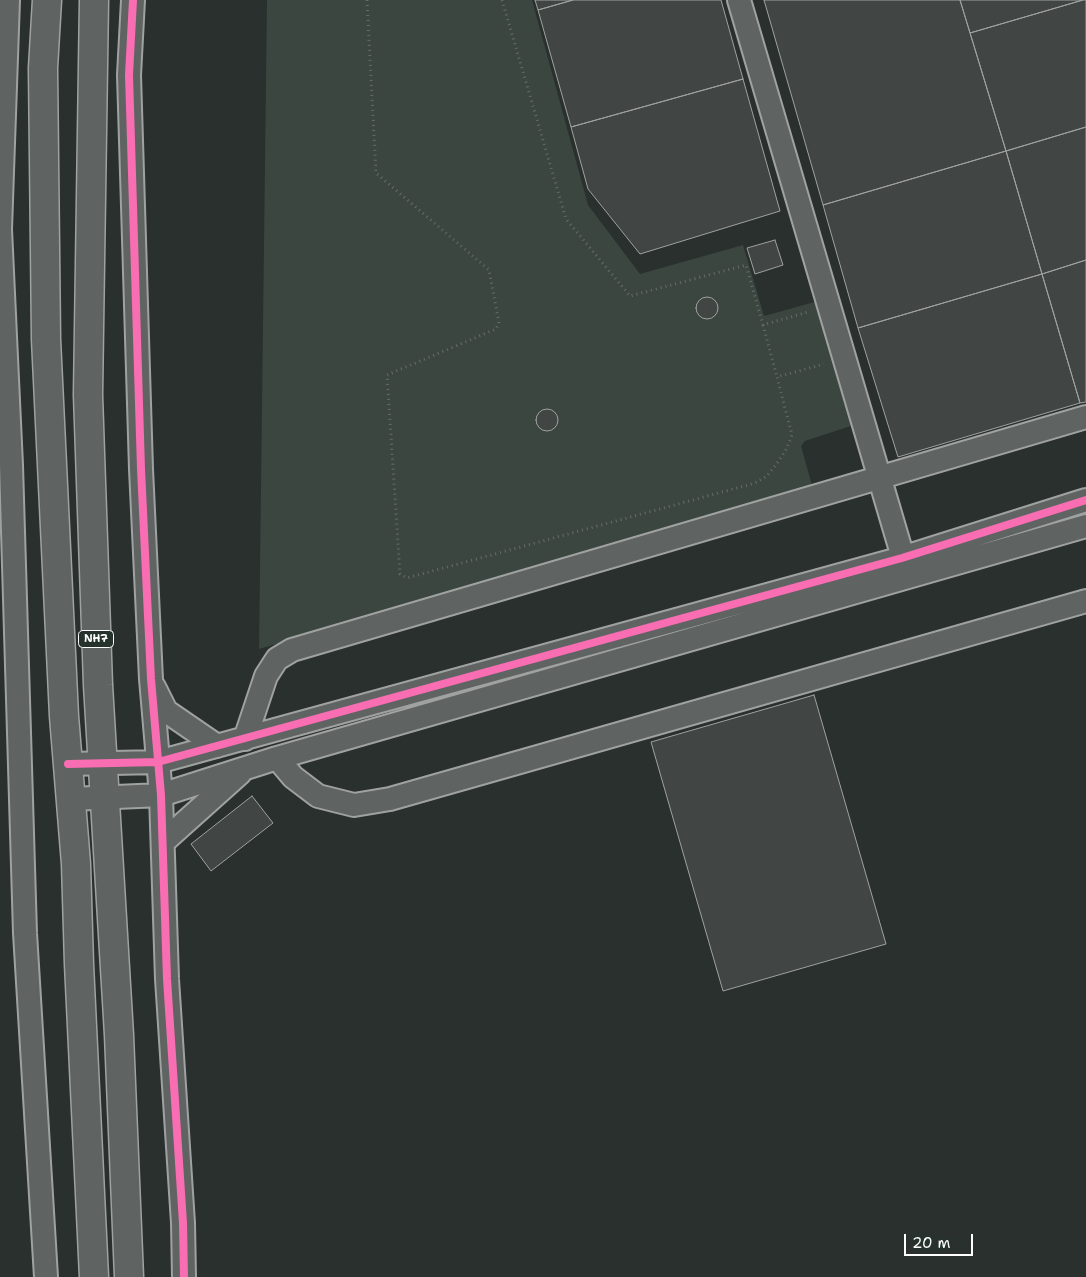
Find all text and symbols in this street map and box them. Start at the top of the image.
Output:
road number: NH7 [78,630,114,648]
scale bar [906,1224,975,1256]
text: 20 m [912,1233,951,1253]

